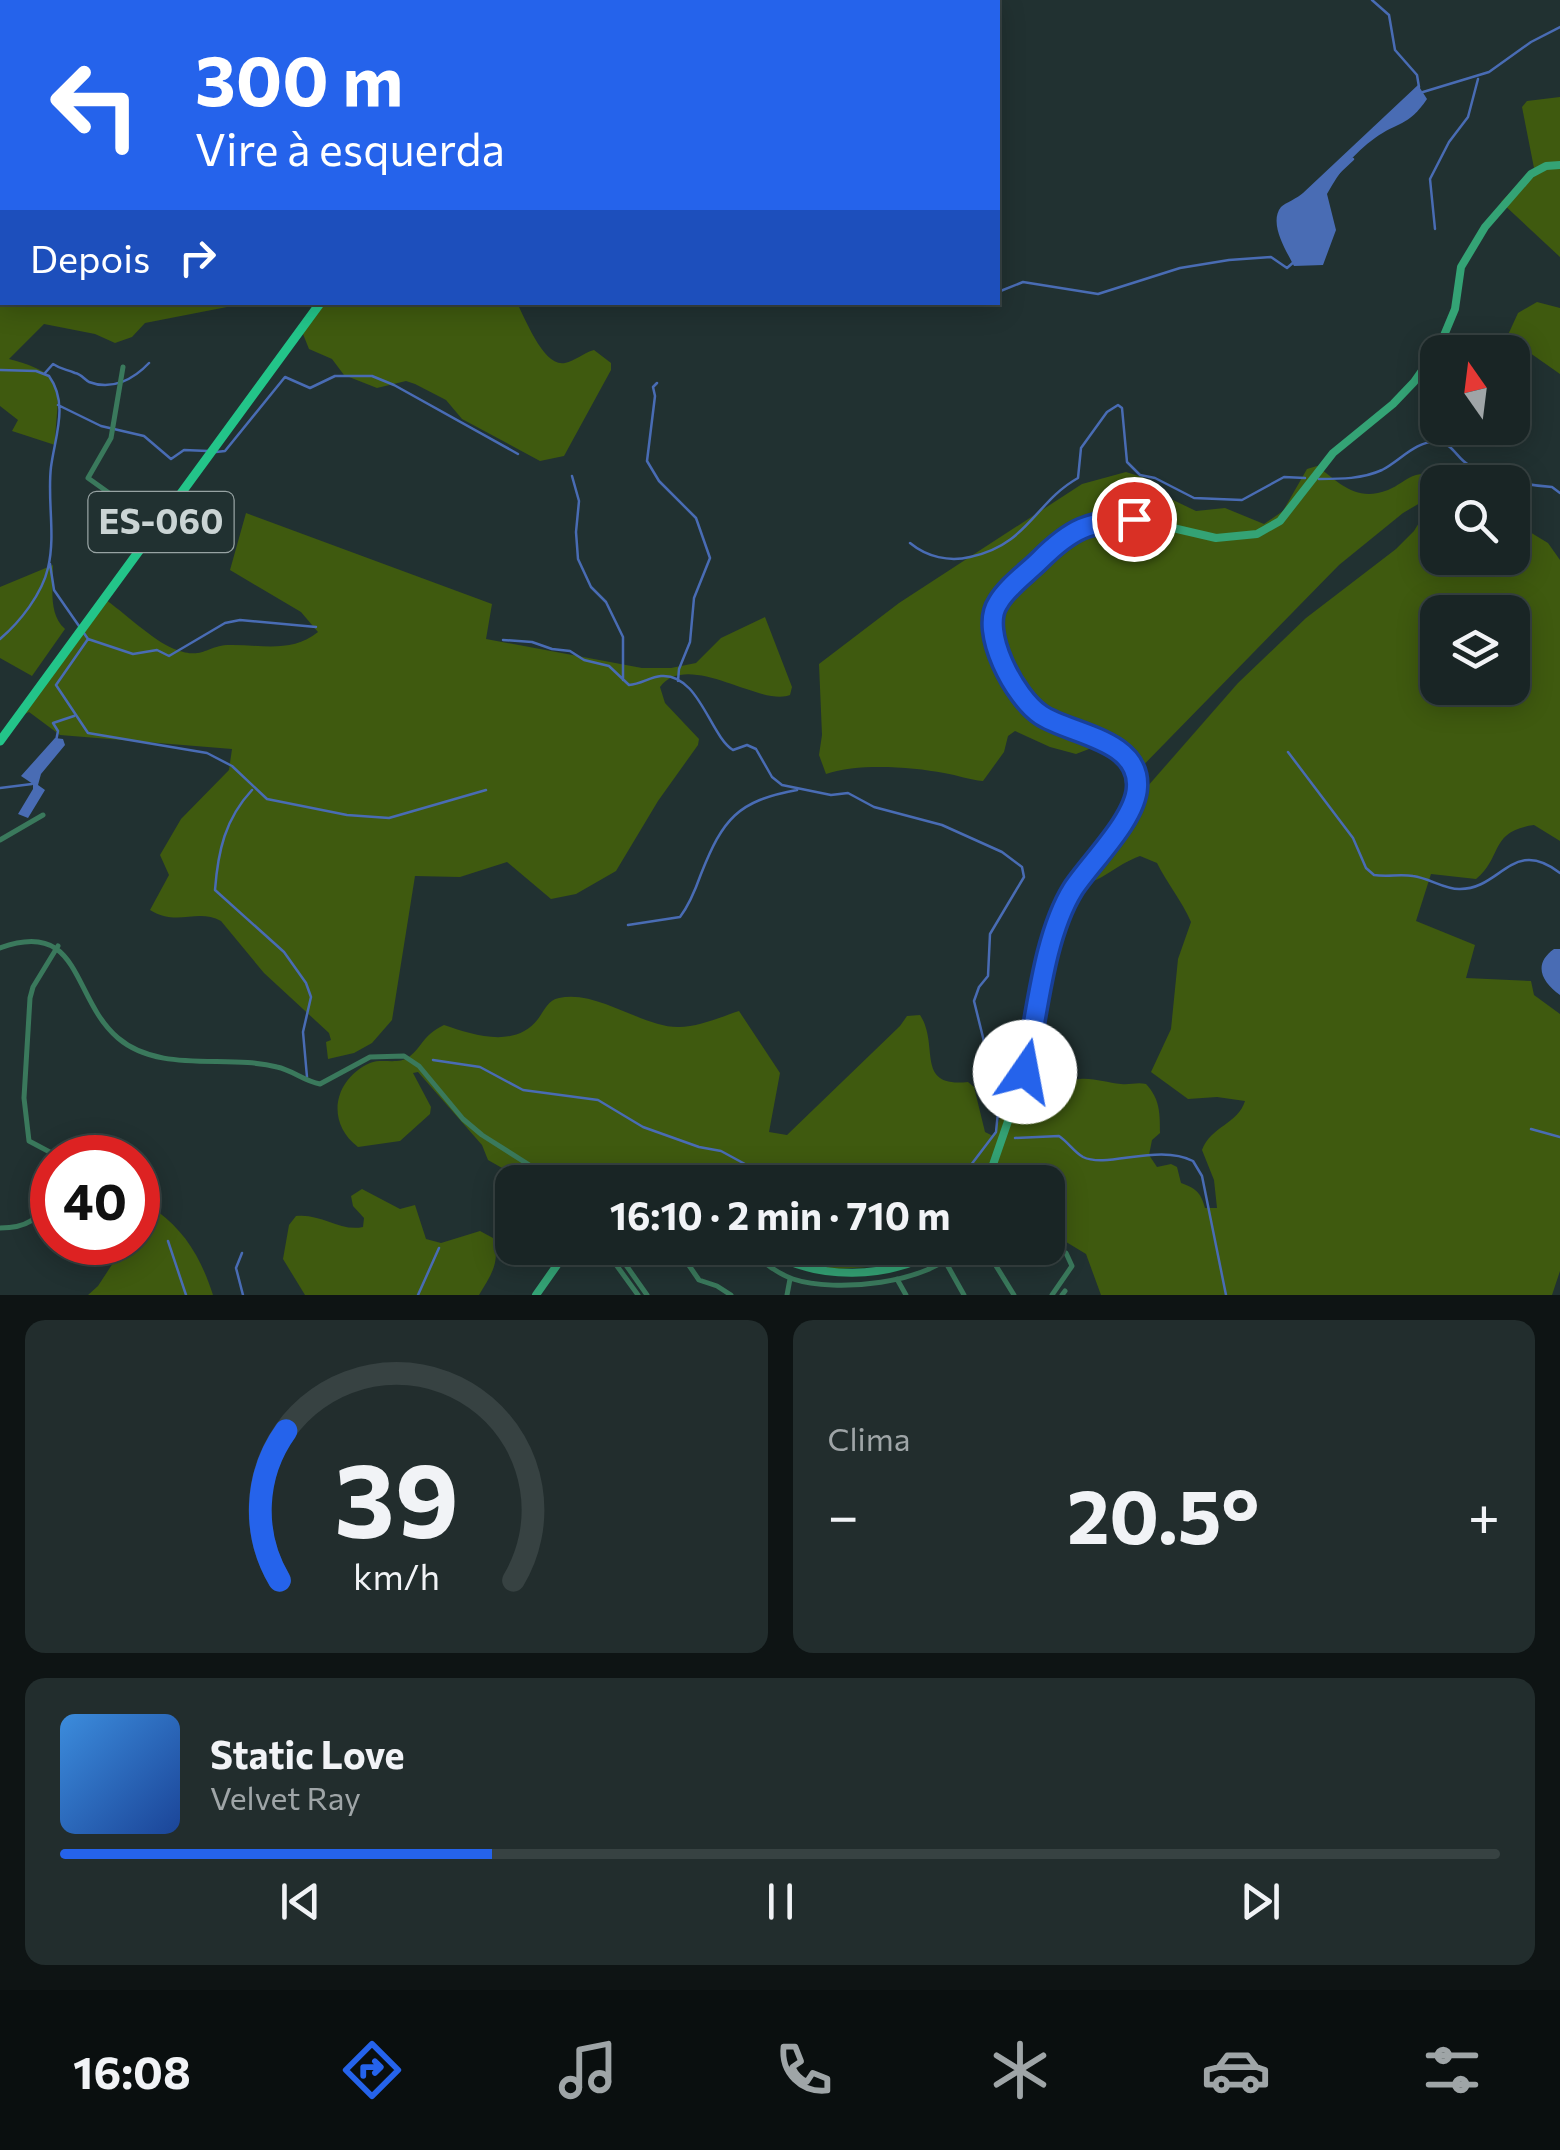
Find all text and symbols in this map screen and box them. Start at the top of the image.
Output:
text: 300 m [195,35,403,120]
icon: left [30,40,160,170]
text: Vire à esquerda [195,120,505,175]
icon: right [170,230,225,285]
text: Depois [30,234,150,281]
north arrow [1420,335,1530,445]
map controls [1420,335,1530,705]
button: search [1420,465,1530,575]
pin [1092,477,1177,562]
road number: ES-060 [89,492,234,552]
icon: arrive [1107,492,1162,547]
button: layers [1420,595,1530,705]
position arrow [973,1020,1077,1124]
speed limit sign: 40 [30,1135,160,1265]
text: 16:10 · 2 min · 710 m [610,1191,950,1238]
text: Clima [828,1418,910,1458]
text: 39 [334,1432,459,1559]
text: 20.5° [1067,1468,1259,1559]
text: − [828,1480,859,1547]
text: + [1468,1480,1500,1547]
text: km/h [353,1554,440,1597]
text: Static Love [210,1730,405,1777]
text: Velvet Ray [210,1777,361,1817]
icon: previous [273,1874,328,1929]
icon: pause [753,1874,808,1929]
icon: next [1233,1874,1288,1929]
icon: directions [337,2035,407,2105]
icon: music [553,2035,623,2105]
icon: phone [769,2035,839,2105]
icon: climate [985,2035,1055,2105]
icon: car [1201,2035,1271,2105]
icon: filters [1417,2035,1487,2105]
text: 16:08 [73,2043,191,2098]

